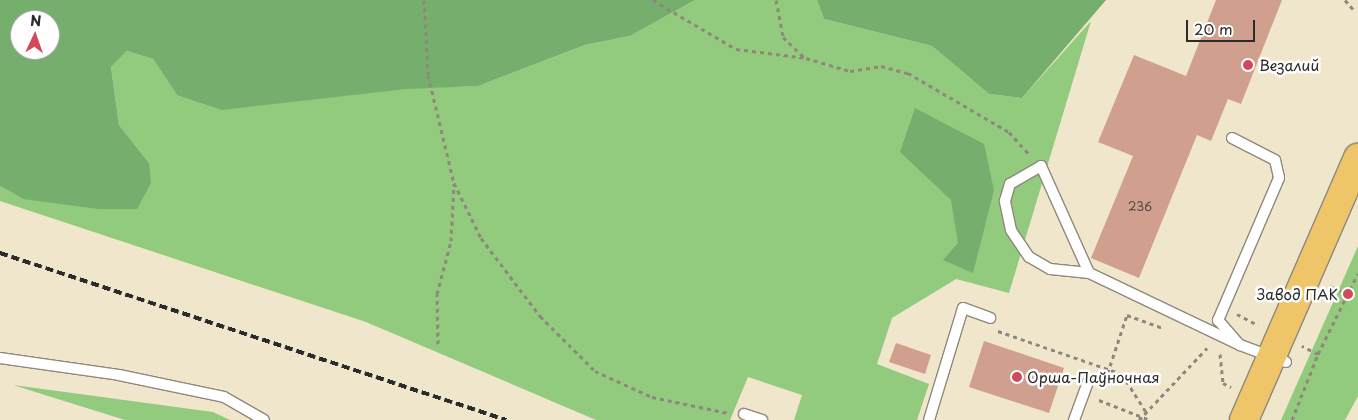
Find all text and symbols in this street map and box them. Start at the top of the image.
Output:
north arrow [10,10,60,60]
text: N [30,10,42,31]
scale bar [1188,10,1257,42]
text: 20 m [1194,17,1233,40]
place label: Везалий [1259,56,1319,74]
marker: Везалий [1241,58,1255,72]
house number: 236 [1128,200,1152,214]
place label: Завод ПАК [1256,285,1338,303]
marker: Завод ПАК [1342,288,1354,300]
place label: Орша-Паўночная [1027,368,1160,386]
marker: Орша-Паўночная [1011,371,1023,383]

